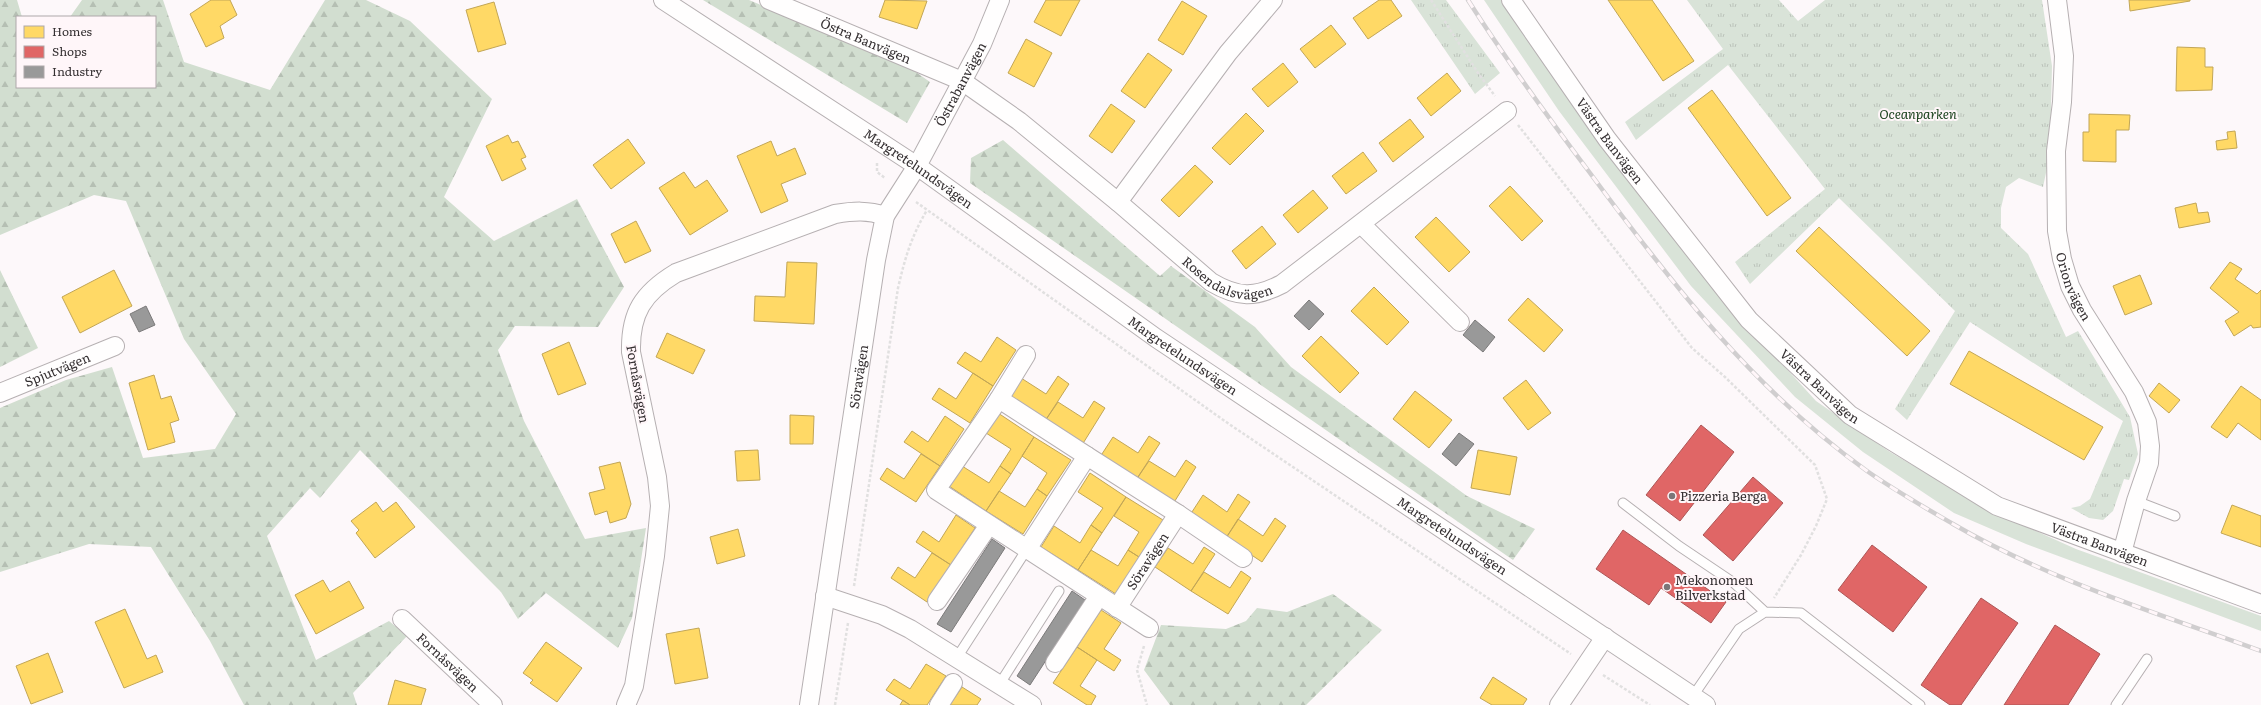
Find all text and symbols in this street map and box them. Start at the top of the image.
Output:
street label: Östra Banvägen [818,13,915,68]
legend [16,16,156,88]
text: Homes [52,22,92,40]
street label: Östrabanvägen [930,38,991,129]
text: Shops [52,42,87,60]
text: Industry [52,62,102,80]
street label: Västra Banvägen [1572,94,1649,188]
park label: Oceanparken [1879,104,1957,123]
street label: Margretelundsvägen [860,124,978,213]
street label: Rosendalsvägen [1178,251,1275,303]
street label: Orionvägen [2052,251,2097,325]
street label: Margretelundsvägen [1125,311,1242,399]
street label: Fornåsvägen [622,343,655,425]
street label: Söravägen [844,343,872,410]
street label: Västra Banvägen [1776,344,1864,428]
street label: Spjutvägen [21,347,93,391]
place label: Pizzeria Berga [1680,486,1767,505]
marker: Pizzeria Berga [1667,491,1677,501]
street label: Margretelundsvägen [1394,492,1512,579]
street label: Västra Banvägen [2048,517,2152,571]
street label: Söravägen [1121,528,1173,593]
place label: Mekonomen Bilverkstad [1675,570,1754,604]
marker: Mekonomen Bilverkstad [1662,582,1672,592]
street label: Fornåsvägen [413,628,484,696]

